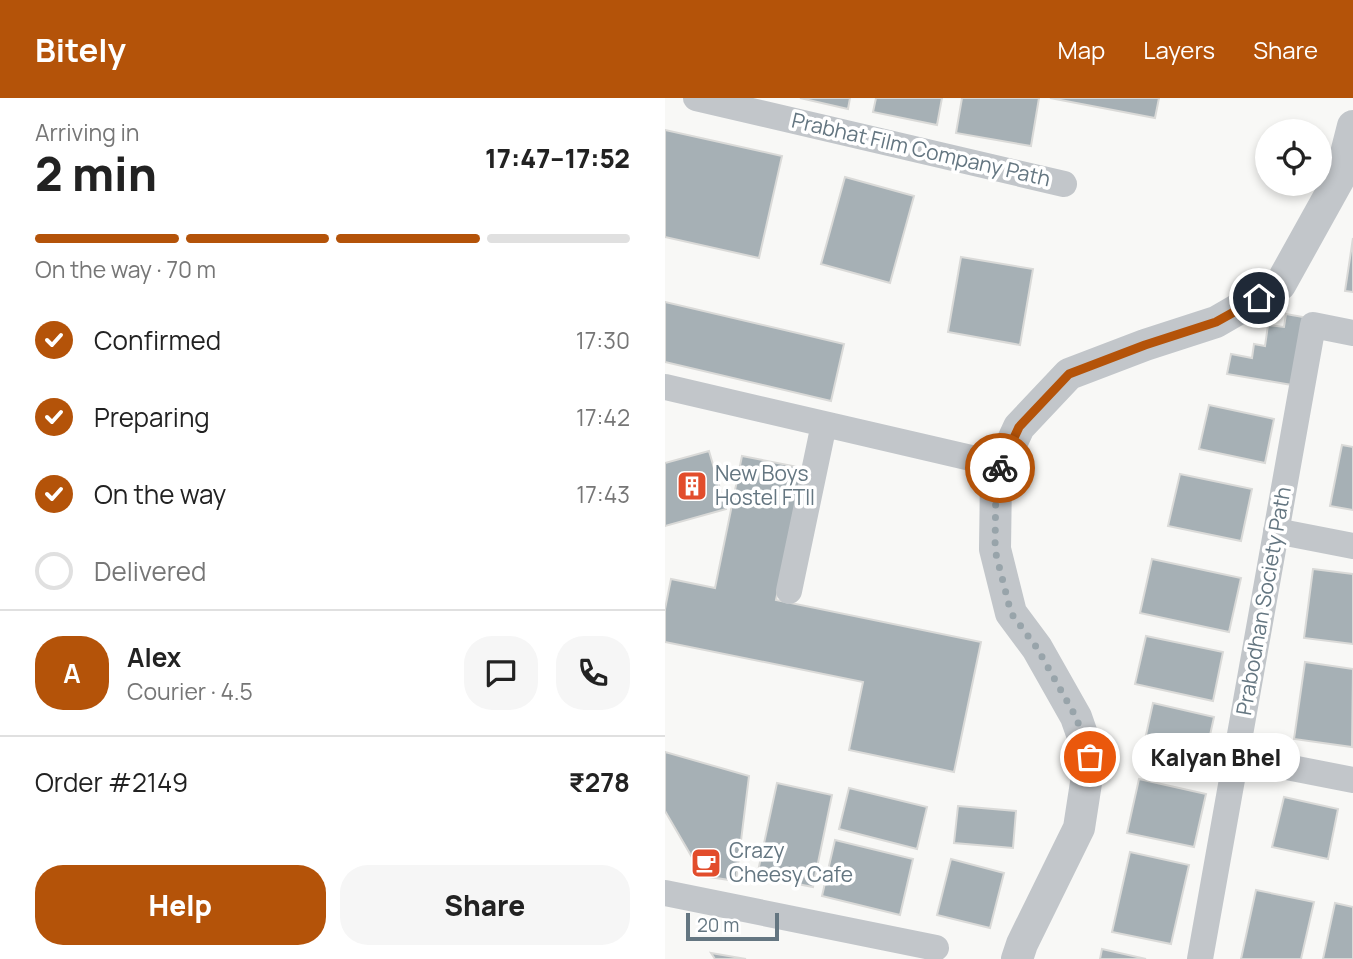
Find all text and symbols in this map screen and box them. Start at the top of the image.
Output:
text: Bitely [35,27,126,72]
text: Map [1058,33,1105,66]
text: Layers [1143,33,1215,66]
text: Share [1253,33,1318,66]
street label: Prabhat Film Company Path [789,106,1053,192]
text: Arriving in [35,116,140,148]
map controls [1255,119,1332,196]
button: locate [1255,119,1332,196]
text: 17:47–17:52 [485,140,630,176]
text: 2 min [35,142,157,205]
text: On the way · 70 m [35,253,216,285]
pin [1229,268,1289,328]
icon: home [1240,279,1278,317]
icon: check [35,321,73,359]
text: Confirmed [94,322,221,358]
text: 17:30 [576,324,630,356]
icon: check [35,398,73,436]
text: Preparing [94,399,210,435]
text: 17:42 [576,401,630,433]
courier [965,433,1035,503]
icon: bike [981,449,1019,487]
place label: New Boys Hostel FTII [715,459,815,511]
building icon: New Boys Hostel FTII [675,469,709,503]
icon: check [35,475,73,513]
text: On the way [94,476,226,512]
text: 17:43 [576,478,630,510]
street label: Prabodhan Society Path [1229,484,1297,717]
text: Delivered [94,553,206,589]
button: chat [464,636,538,710]
button: phone [556,636,630,710]
text: Alex [127,639,181,675]
text: A [63,655,81,691]
text: Courier · 4.5 [127,675,253,707]
pin [1060,727,1120,787]
callout: Kalyan Bhel [1132,732,1300,782]
icon: bag [1071,738,1109,776]
text: Kalyan Bhel [1151,741,1281,773]
text: Order #2149 [35,764,188,800]
text: ₹278 [569,764,630,800]
place label: Crazy Cheesy Cafe [729,836,853,888]
cafe icon: Crazy Cheesy Cafe [689,846,723,880]
button: Help [35,865,326,945]
button: Share [340,865,630,945]
scale bar [686,910,779,942]
text: 20 m [697,912,739,938]

